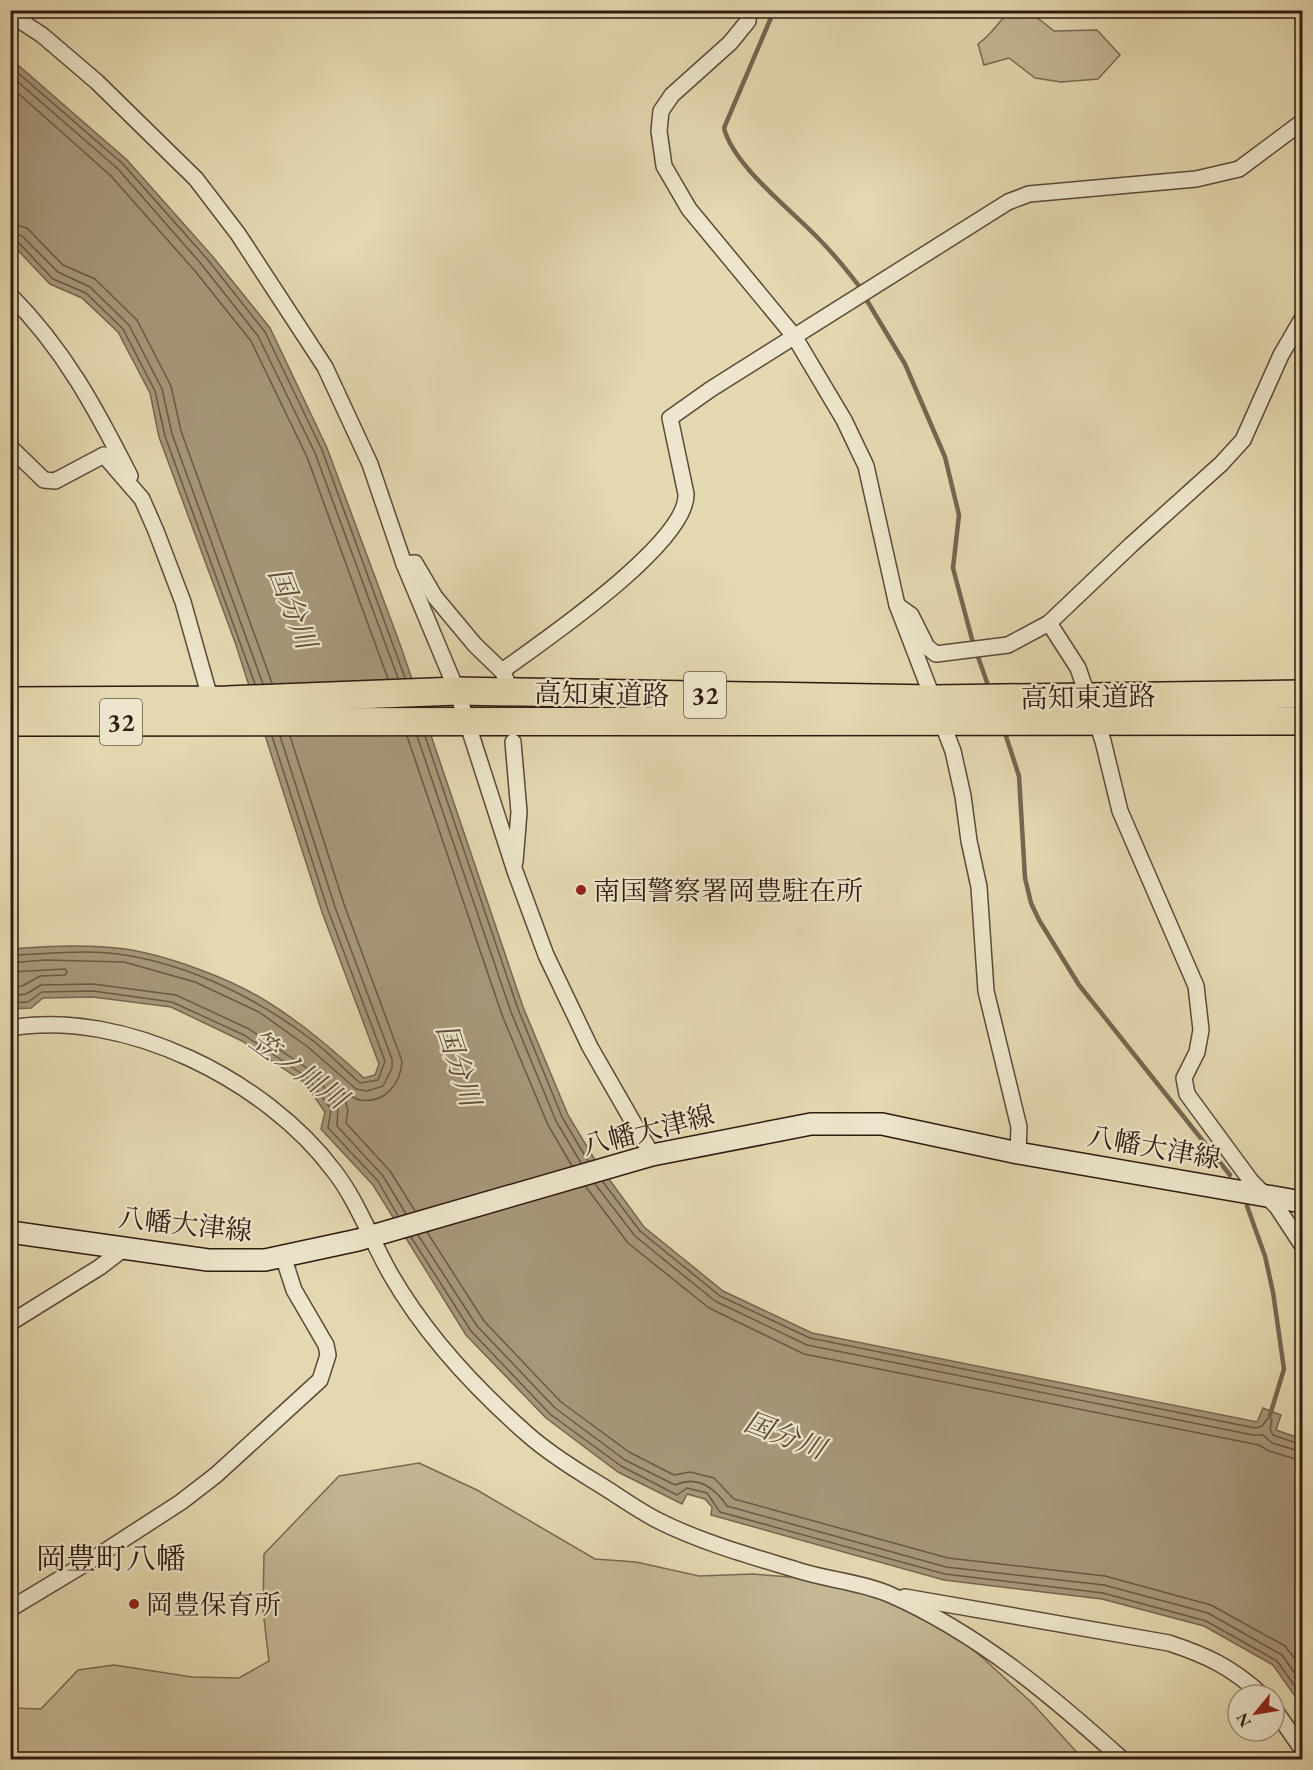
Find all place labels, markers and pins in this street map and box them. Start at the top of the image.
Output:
place label: 南国警察署岡豊駐在所 [593,873,863,908]
marker: 南国警察署岡豊駐在所 [574,883,588,897]
place label: 岡豊保育所 [146,1587,281,1622]
marker: 岡豊保育所 [127,1597,141,1611]

